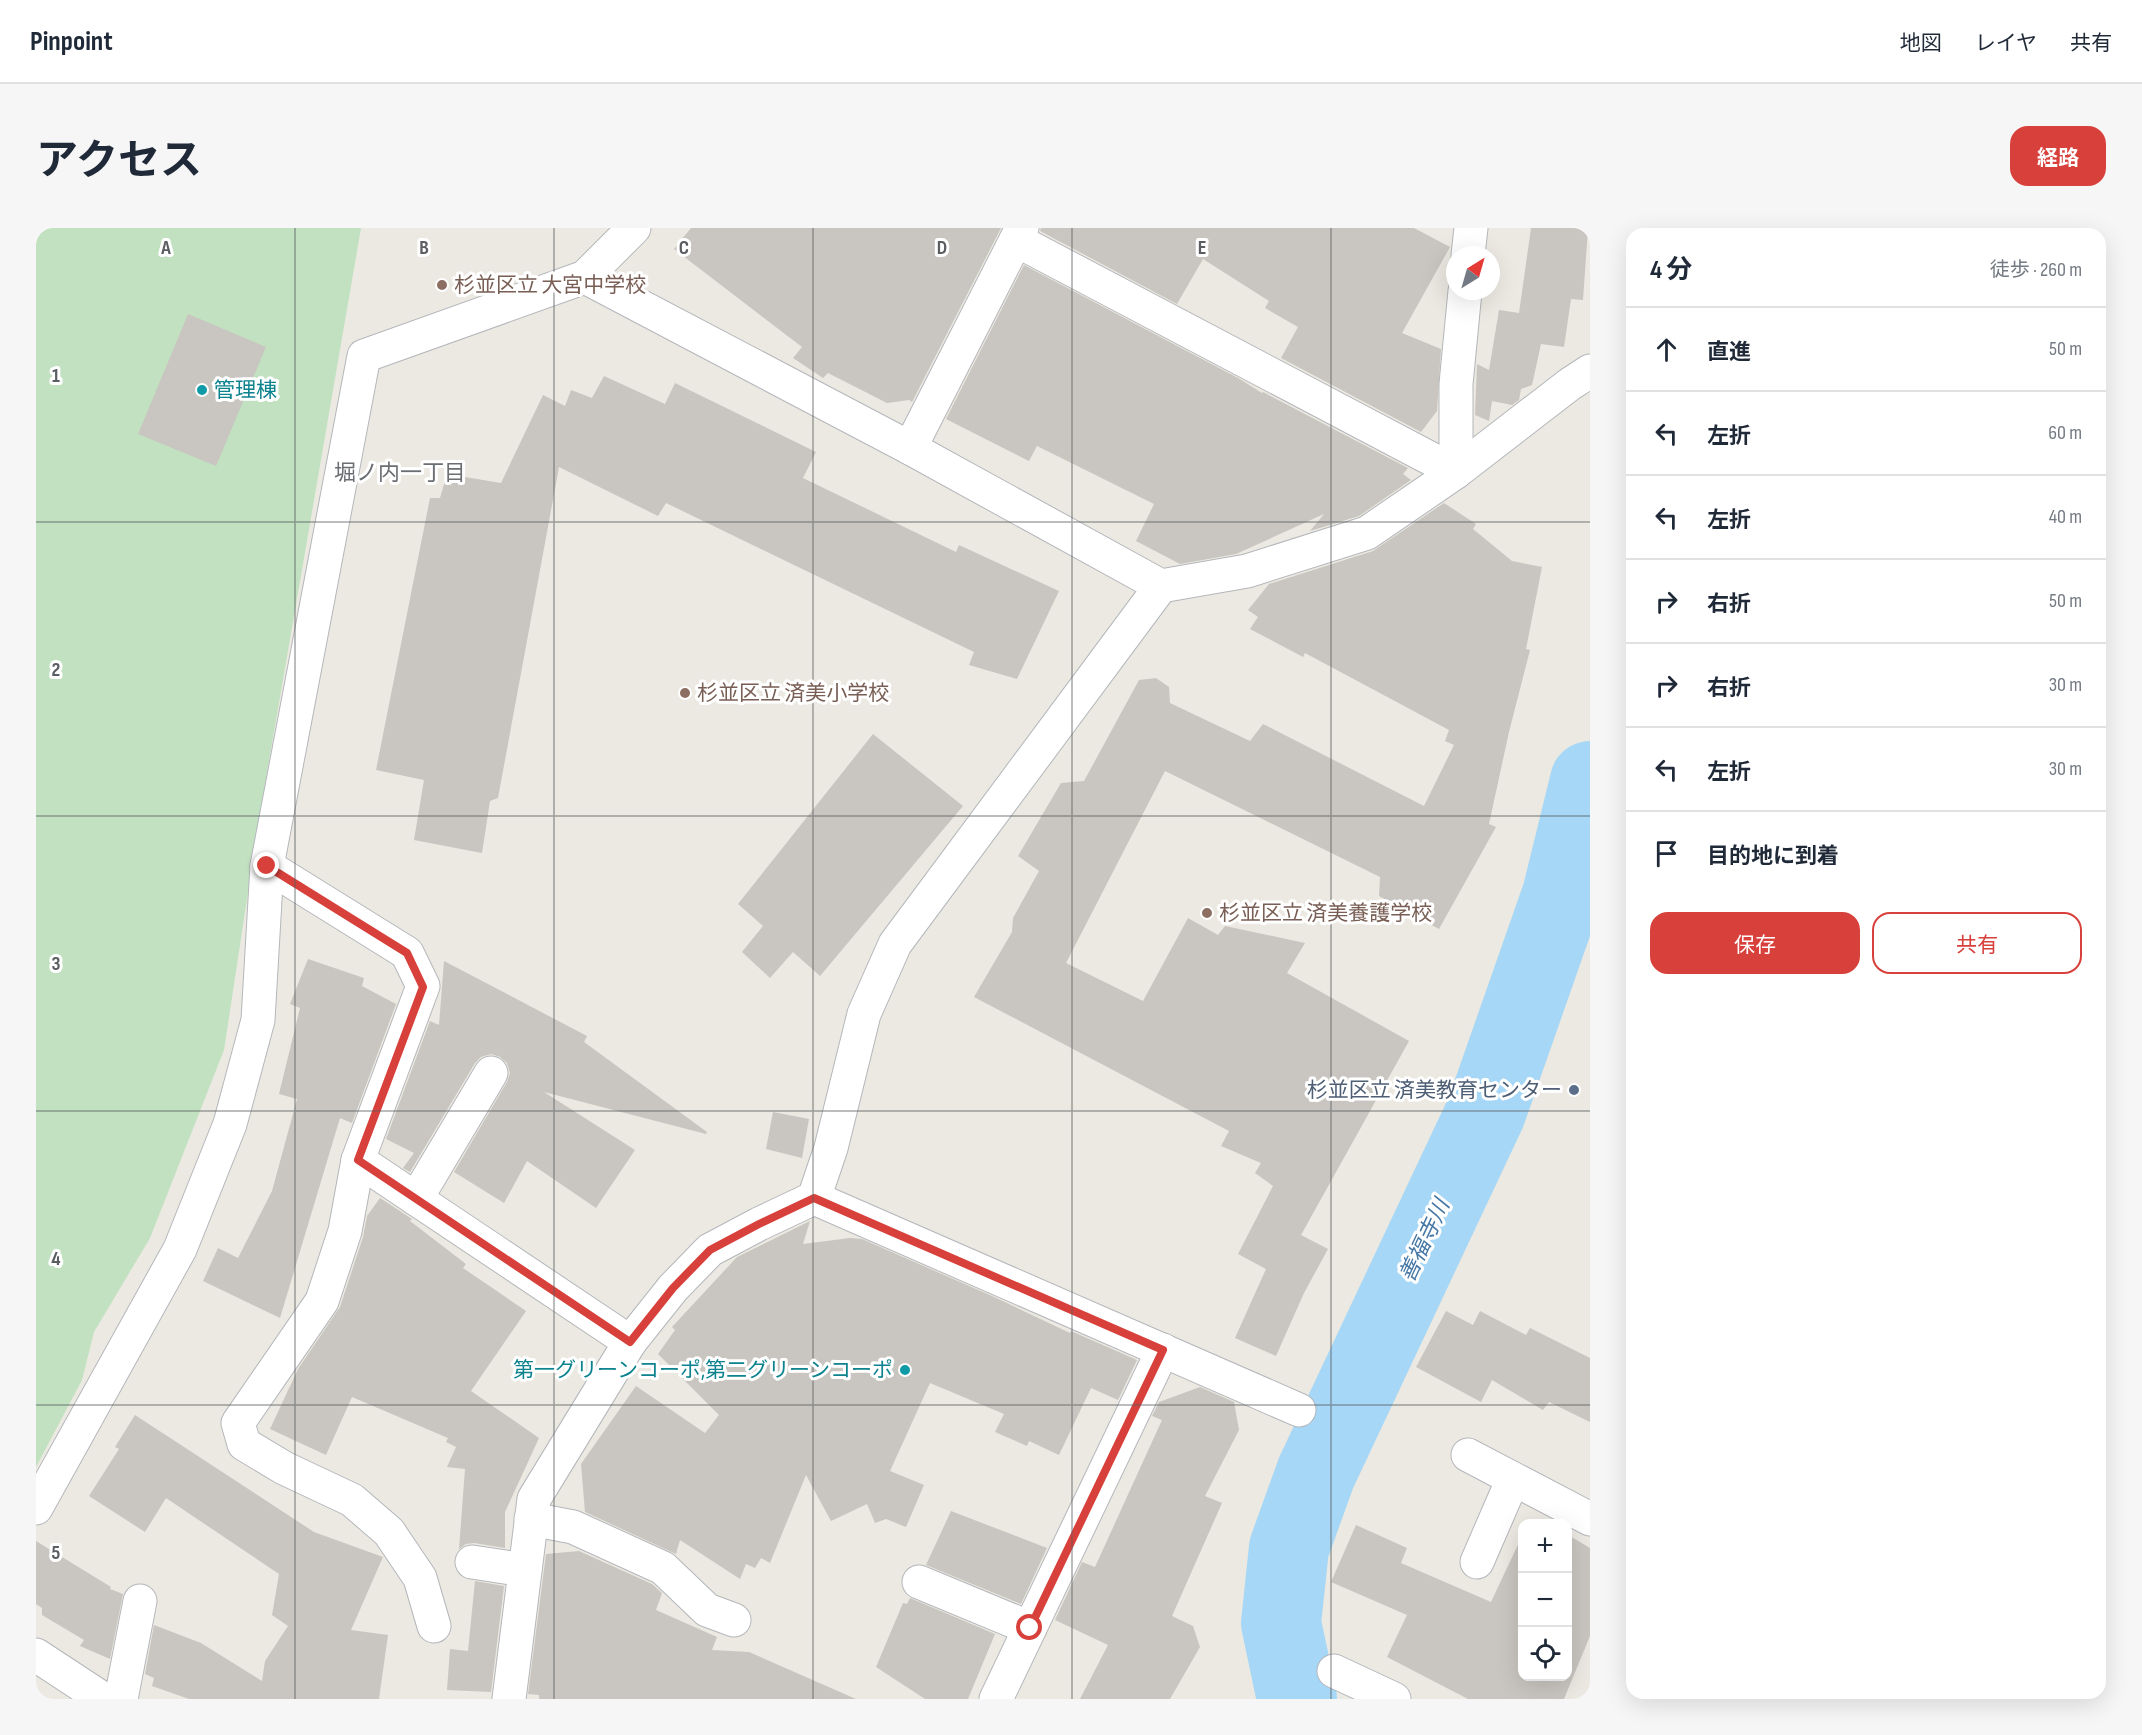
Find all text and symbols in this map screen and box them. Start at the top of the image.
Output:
text: Pinpoint [30,25,113,58]
text: 地図 [1900,31,1942,56]
text: レイヤ [1975,31,2037,56]
text: 共有 [2070,31,2112,56]
button: 経路 [2010,126,2106,186]
text: アクセス [36,136,202,187]
text: A [160,236,171,260]
text: B [419,236,429,260]
text: C [679,236,689,260]
text: D [937,236,947,260]
text: E [1198,236,1206,260]
north arrow [1446,246,1500,300]
text: 4 分 [1650,255,1692,286]
text: 徒歩 · 260 m [1990,258,2082,282]
place label: 杉並区立 大宮中学校 [454,273,646,298]
marker: 杉並区立 大宮中学校 [435,278,449,292]
icon: ahead [1650,333,1683,366]
text: 50 m [2049,337,2082,361]
text: 直進 [1707,339,1751,366]
text: 1 [52,364,60,388]
place label: 管理棟 [214,378,277,403]
marker: 管理棟 [195,383,209,397]
icon: left [1650,417,1683,450]
text: 60 m [2048,421,2082,445]
text: 左折 [1707,423,1751,450]
district label: 堀ノ内一丁目 [334,460,466,487]
icon: left [1650,501,1683,534]
text: 40 m [2049,505,2082,529]
text: 左折 [1707,507,1751,534]
icon: right [1650,585,1683,618]
text: 50 m [2049,589,2082,613]
text: 右折 [1707,591,1751,618]
text: 2 [52,658,60,682]
icon: right [1650,669,1683,702]
text: 30 m [2049,673,2082,697]
text: 右折 [1707,675,1751,702]
place label: 杉並区立 済美小学校 [697,681,889,706]
marker: 杉並区立 済美小学校 [678,686,692,700]
icon: left [1650,753,1683,786]
text: 30 m [2049,757,2082,781]
text: 左折 [1707,759,1751,786]
icon: arrive [1650,837,1683,870]
text: 目的地に到着 [1707,843,1839,870]
route end [253,852,279,878]
place label: 杉並区立 済美養護学校 [1219,901,1432,926]
marker: 杉並区立 済美養護学校 [1200,906,1214,920]
button: 保存 [1650,912,1860,974]
button: 共有 [1872,912,2082,974]
text: 3 [52,952,61,976]
place label: 杉並区立 済美教育センター [1307,1078,1562,1103]
marker: 杉並区立 済美教育センター [1567,1083,1581,1097]
water label: 善福寺川 [1394,1194,1457,1287]
text: 4 [51,1247,61,1271]
place label: 第一グリーンコーポ,第二グリーンコーポ [513,1358,893,1383]
marker: 第一グリーンコーポ,第二グリーンコーポ [898,1363,912,1377]
map controls [1518,1519,1572,1681]
button: + [1518,1519,1572,1573]
text: 5 [52,1541,61,1565]
button: − [1518,1573,1572,1627]
route start [1016,1614,1042,1640]
button: locate [1518,1627,1572,1681]

